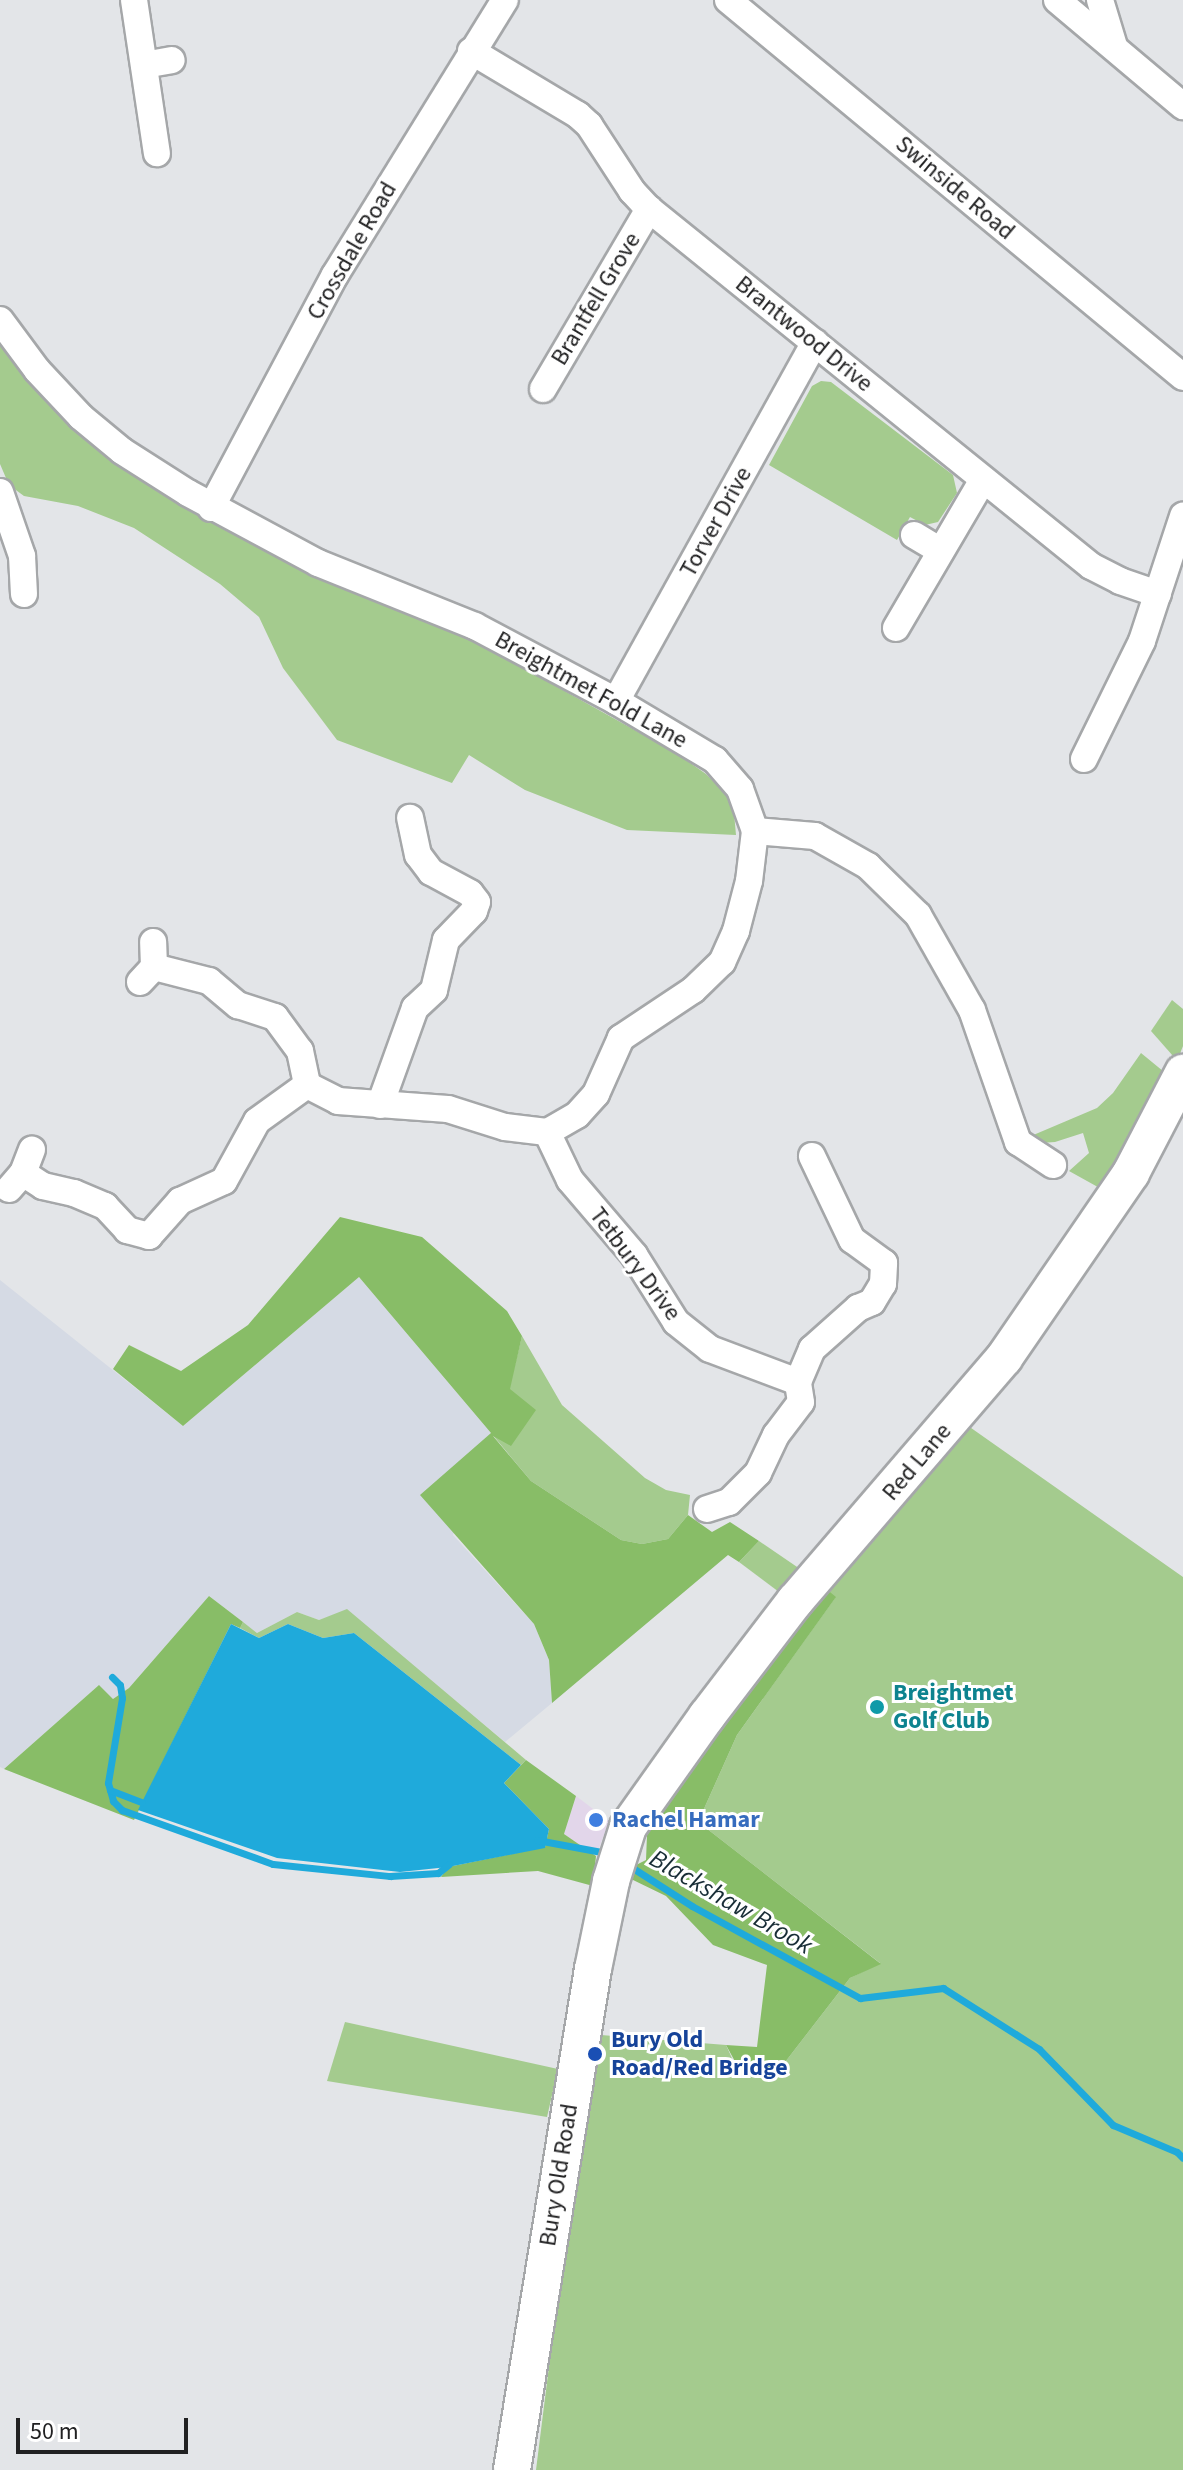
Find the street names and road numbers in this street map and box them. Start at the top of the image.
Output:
street label: Swinside Road [890,130,1020,246]
street label: Crossdale Road [301,177,403,325]
street label: Brantfell Grove [545,227,647,371]
street label: Brantwood Drive [729,270,879,398]
street label: Torver Drive [674,462,758,582]
street label: Breightmet Fold Lane [490,625,692,755]
street label: Tetbury Drive [583,1202,687,1326]
street label: Red Lane [876,1417,958,1507]
street label: Bury Old Road [534,2102,584,2248]

